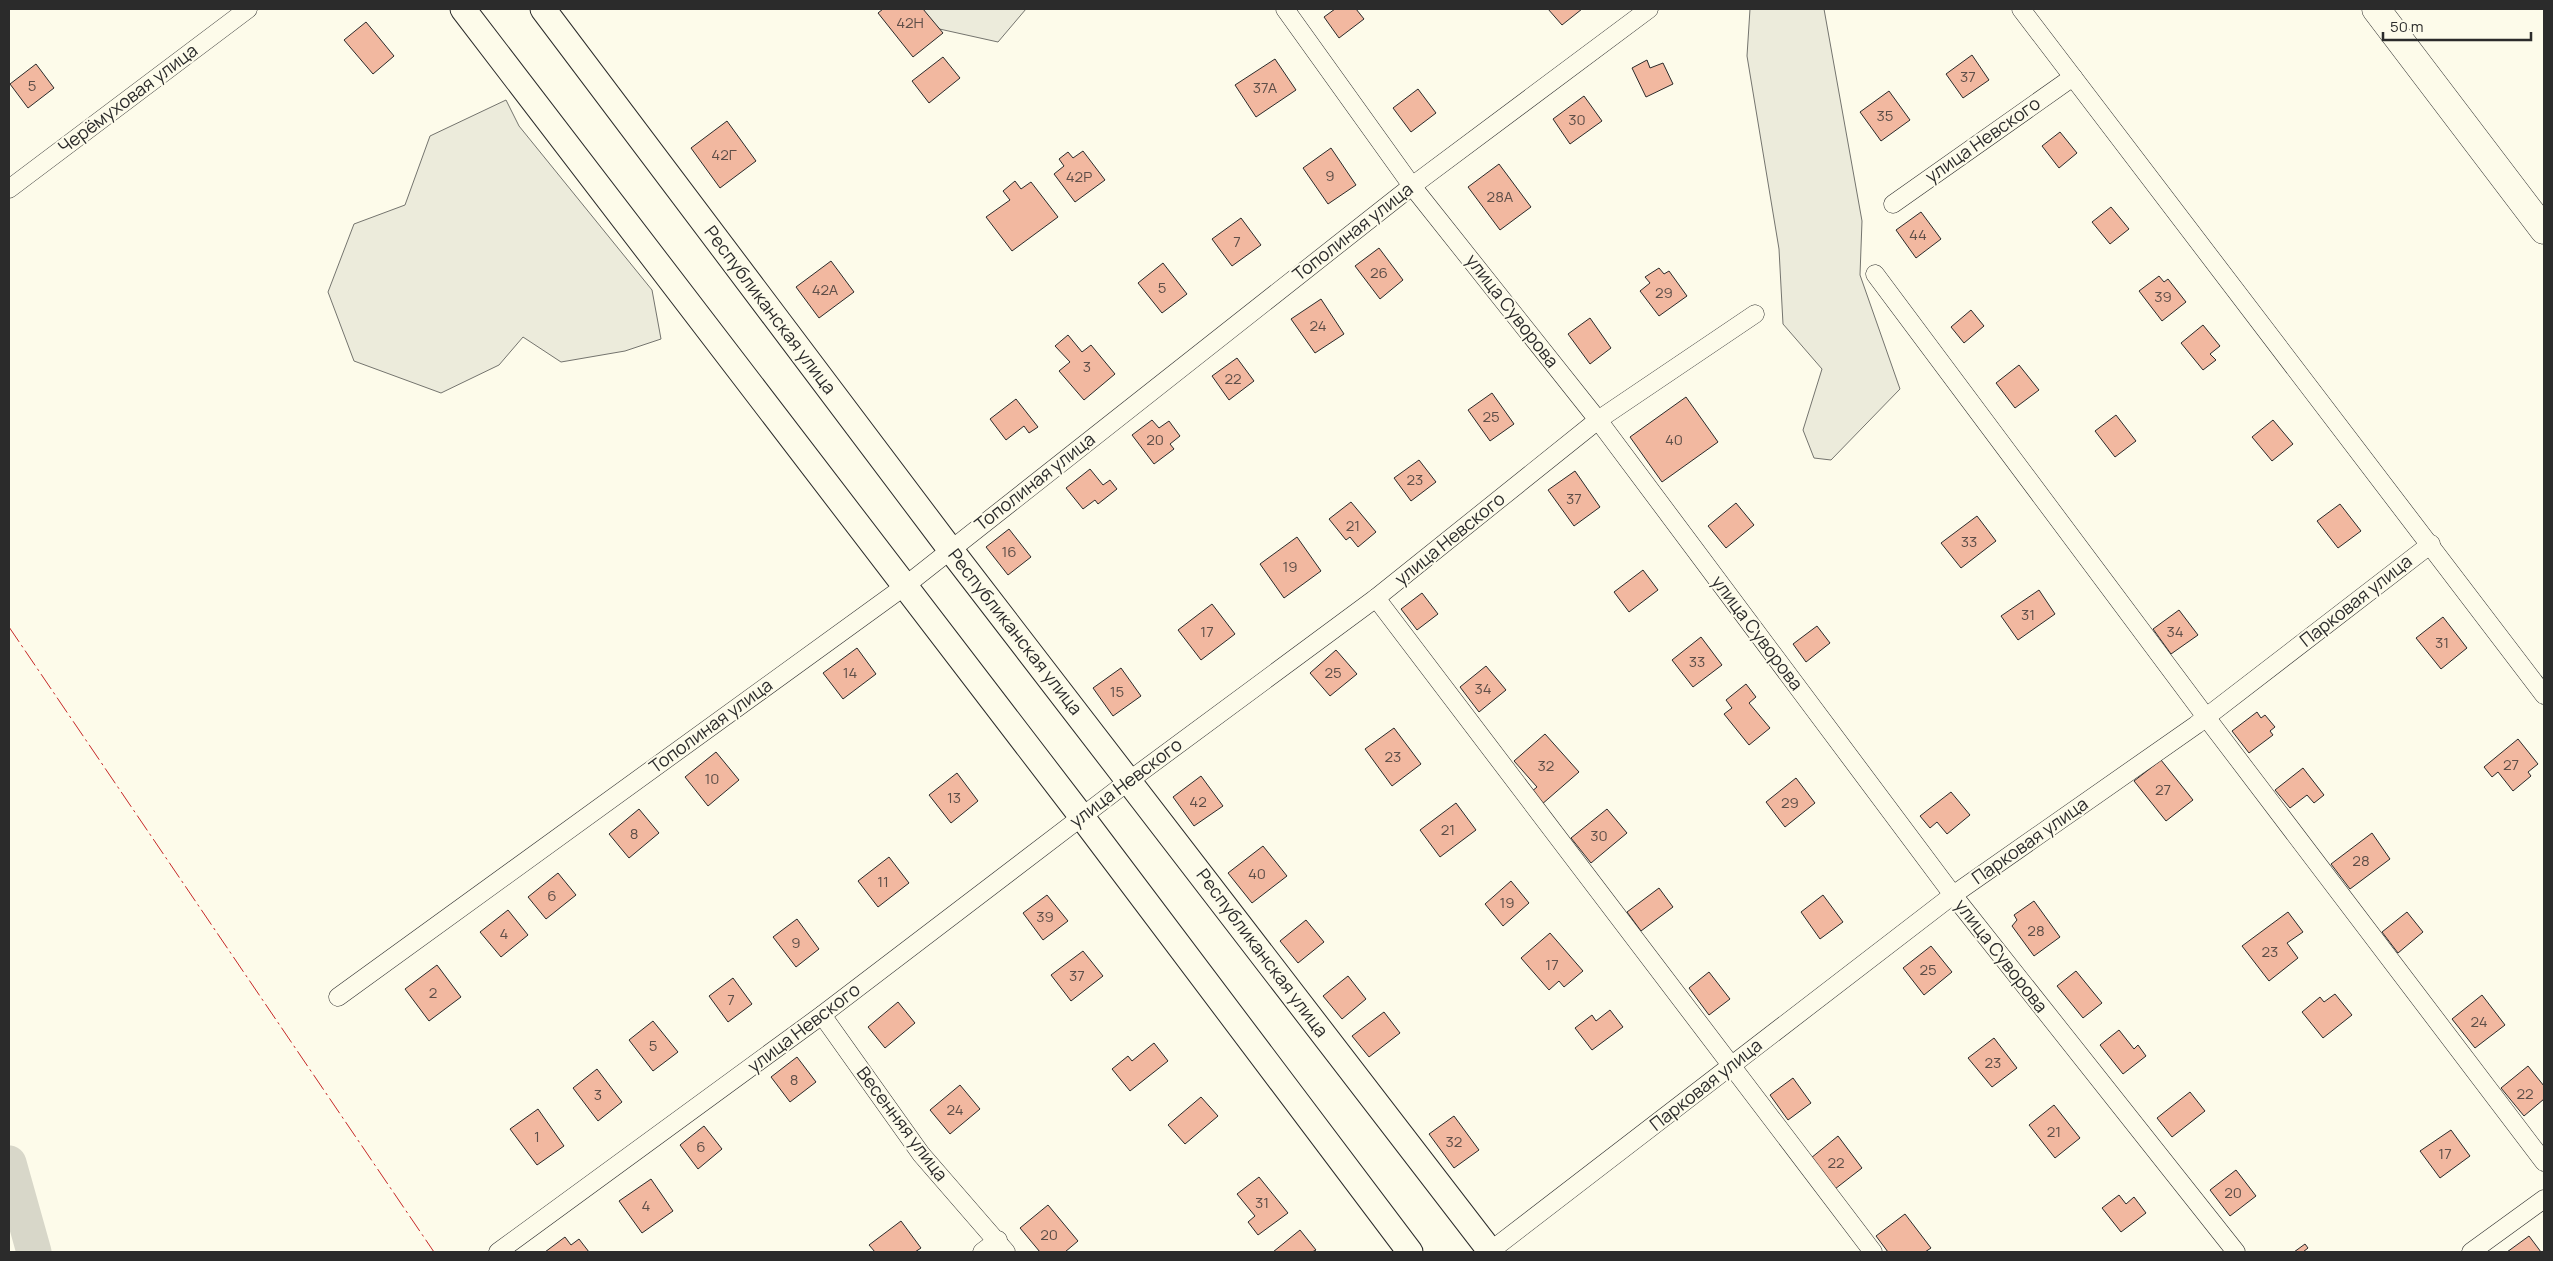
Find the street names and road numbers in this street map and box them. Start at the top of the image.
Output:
street label: Черёмуховая улица [53,38,202,159]
street label: улица Невского [1920,91,2045,188]
street label: Тополиная улица [1287,177,1417,286]
street label: Республиканская улица [700,220,842,398]
street label: улица Суворова [1461,249,1565,372]
street label: Тополиная улица [969,427,1099,536]
street label: улица Невского [1389,486,1509,590]
street label: Республиканская улица [943,543,1088,720]
street label: Парковая улица [2294,549,2417,652]
street label: улица Суворова [1707,570,1809,695]
street label: Тополиная улица [644,672,777,778]
street label: улица Невского [1064,732,1187,832]
street label: Парковая улица [1967,791,2092,889]
street label: Республиканская улица [1192,863,1334,1041]
street label: улица Суворова [1950,894,2054,1017]
street label: улица Невского [742,977,865,1077]
street label: Парковая улица [1644,1033,1767,1136]
street label: Весенняя улица [852,1061,954,1186]

